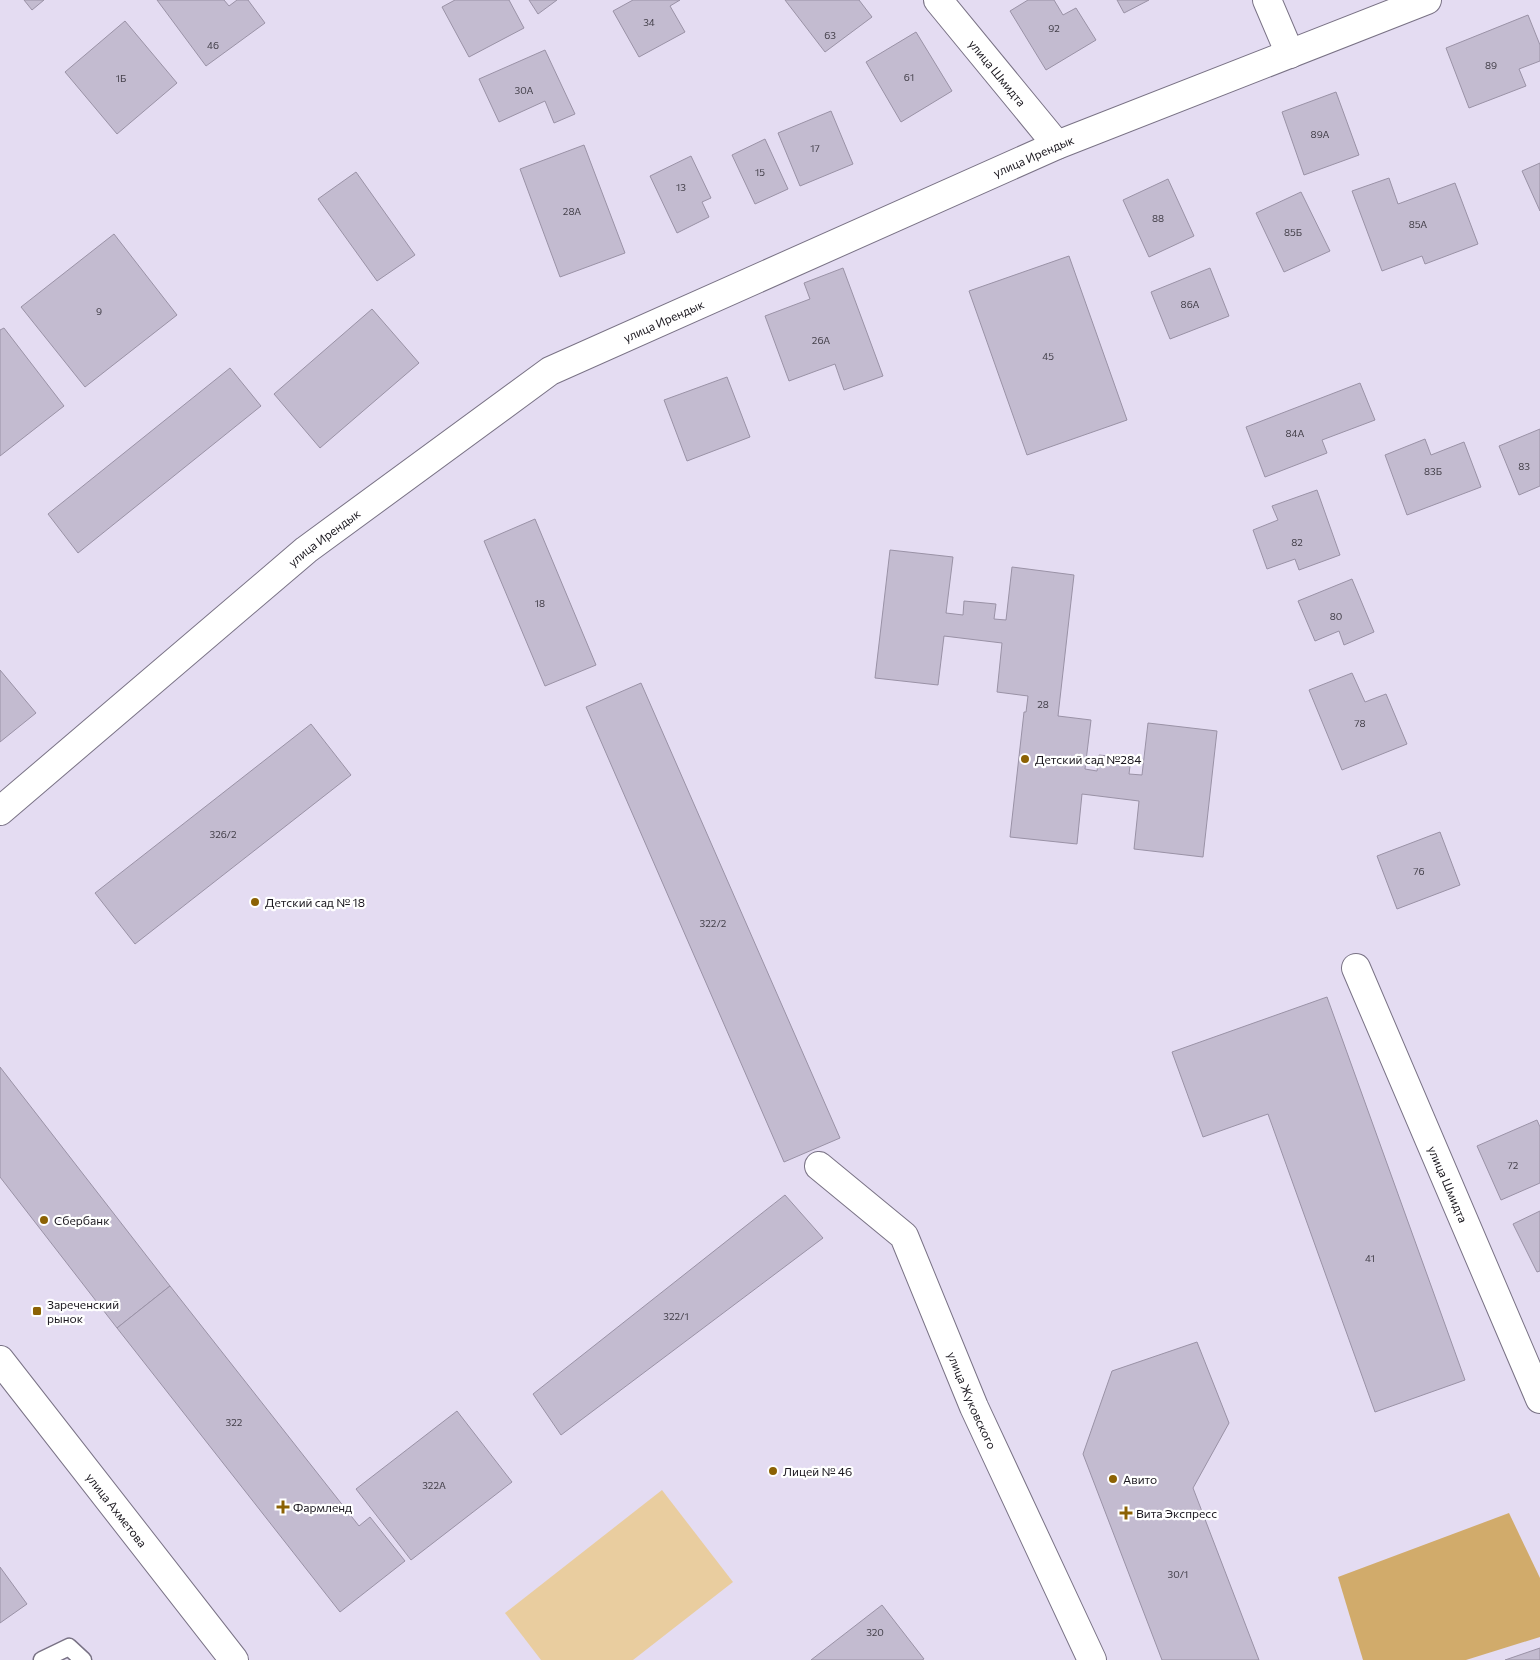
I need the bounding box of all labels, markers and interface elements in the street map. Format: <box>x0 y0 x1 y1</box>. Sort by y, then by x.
house number: 34 <box>643 16 655 28</box>
house number: 92 <box>1048 22 1060 34</box>
house number: 63 <box>824 29 836 41</box>
street label: улица Шмидта <box>966 37 1029 109</box>
house number: 46 <box>207 39 219 51</box>
house number: 89 <box>1485 59 1497 71</box>
house number: 61 <box>904 71 914 83</box>
house number: 1Б <box>116 72 126 84</box>
house number: 30А <box>515 84 534 96</box>
house number: 89А <box>1311 128 1329 140</box>
street label: улица Ирендык <box>991 132 1076 180</box>
house number: 17 <box>810 142 820 154</box>
house number: 15 <box>755 166 765 178</box>
house number: 13 <box>676 181 686 193</box>
house number: 28А <box>563 205 581 217</box>
house number: 88 <box>1152 212 1164 224</box>
house number: 85А <box>1409 218 1427 230</box>
house number: 85Б <box>1284 226 1302 238</box>
street label: улица Ирендык <box>621 296 706 344</box>
house number: 86А <box>1181 298 1199 310</box>
house number: 9 <box>96 305 102 317</box>
house number: 26А <box>812 334 830 346</box>
house number: 45 <box>1042 350 1054 362</box>
house number: 84А <box>1286 427 1305 439</box>
house number: 83 <box>1518 460 1530 472</box>
house number: 83Б <box>1424 465 1442 477</box>
street label: улица Ирендык <box>285 506 363 569</box>
house number: 82 <box>1291 536 1303 548</box>
house number: 18 <box>535 597 545 609</box>
house number: 80 <box>1330 610 1342 622</box>
house number: 28 <box>1037 698 1049 710</box>
house number: 78 <box>1354 717 1366 729</box>
place label: Детский сад №284 <box>1035 752 1141 766</box>
marker: Детский сад №284 <box>1019 753 1031 765</box>
house number: 326/2 <box>209 828 237 840</box>
house number: 76 <box>1413 865 1425 877</box>
place label: Детский сад № 18 <box>265 895 365 909</box>
marker: Детский сад № 18 <box>249 896 261 908</box>
house number: 322/2 <box>700 917 727 929</box>
street label: улица Шмидта <box>1426 1144 1471 1225</box>
house number: 72 <box>1508 1159 1519 1171</box>
place label: Сбербанк <box>54 1213 110 1227</box>
marker: Сбербанк <box>38 1214 50 1226</box>
house number: 41 <box>1365 1252 1375 1264</box>
place label: Зареченский рынок <box>47 1297 119 1325</box>
marker: Зареченский рынок <box>31 1305 43 1317</box>
house number: 322/1 <box>663 1310 689 1322</box>
street label: улица Жуковского <box>945 1350 1000 1451</box>
house number: 322 <box>226 1416 243 1428</box>
place label: Лицей № 46 <box>783 1464 852 1478</box>
marker: Лицей № 46 <box>767 1465 779 1477</box>
street label: улица Ахметова <box>84 1470 150 1550</box>
place label: Авито <box>1123 1472 1157 1486</box>
marker: Авито <box>1107 1473 1119 1485</box>
house number: 322A <box>422 1479 446 1491</box>
place label: Фармленд <box>293 1500 352 1514</box>
marker: Фармленд <box>277 1501 289 1513</box>
place label: Вита Экспресс <box>1136 1506 1217 1520</box>
marker: Вита Экспресс <box>1120 1507 1132 1519</box>
house number: 30/1 <box>1168 1568 1188 1580</box>
house number: 320 <box>866 1626 884 1638</box>

